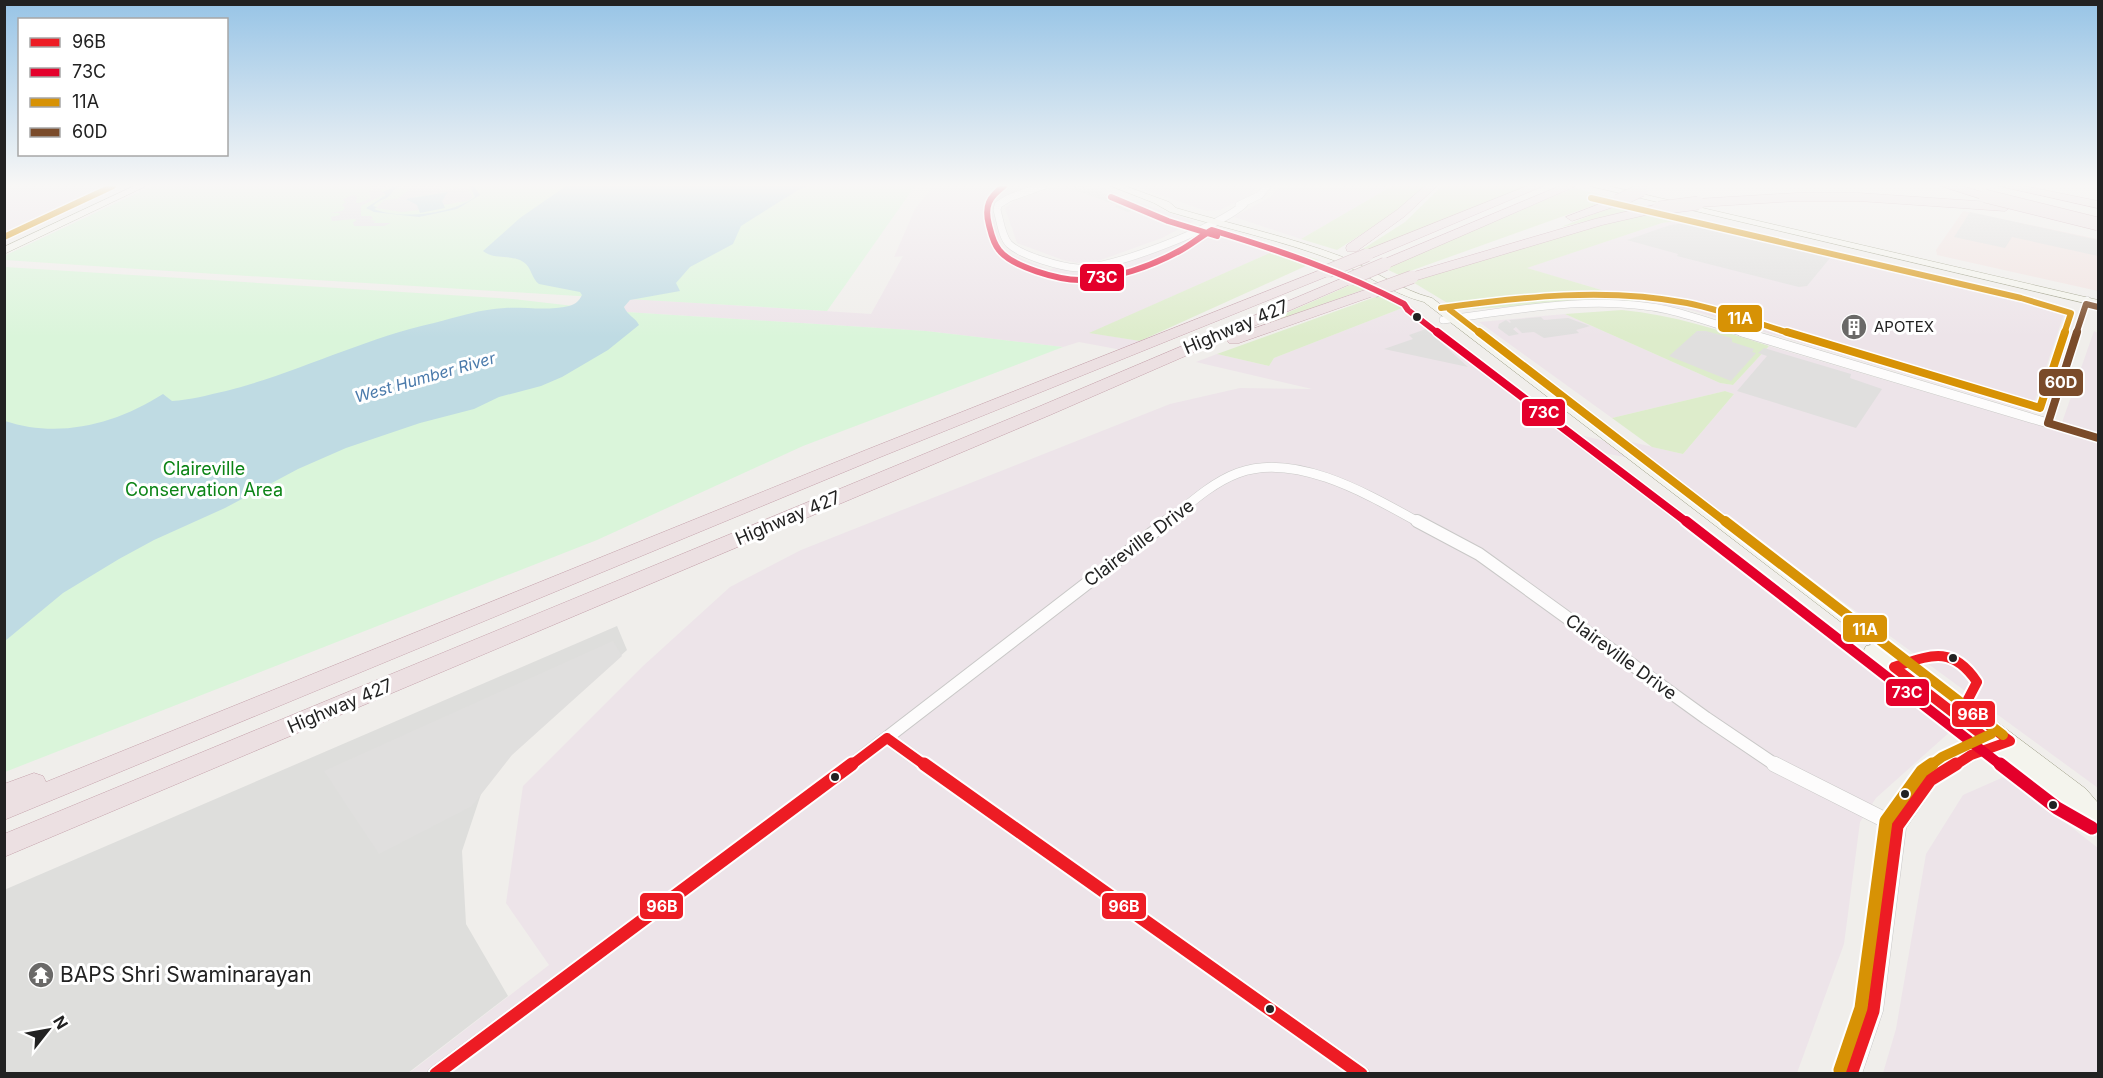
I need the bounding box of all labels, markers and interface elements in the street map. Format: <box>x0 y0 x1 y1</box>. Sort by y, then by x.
legend <box>18 18 228 156</box>
text: 96B <box>72 31 106 52</box>
text: 73C <box>72 61 106 82</box>
text: 11A <box>72 91 99 112</box>
text: 60D <box>72 121 108 142</box>
line badge: 73C <box>1079 263 1125 292</box>
text: 73C <box>1086 267 1118 287</box>
street label: Highway 427 <box>1180 295 1291 358</box>
line badge: 11A <box>1717 304 1763 333</box>
text: 11A <box>1727 308 1753 328</box>
unlabelled marker <box>1411 311 1423 323</box>
building icon: APOTEX <box>1839 312 1869 342</box>
place label: APOTEX <box>1874 317 1934 336</box>
water label: West Humber River <box>352 347 499 407</box>
line badge: 60D <box>2038 368 2084 397</box>
text: 60D <box>2045 372 2077 392</box>
line badge: 73C <box>1521 398 1566 427</box>
text: 73C <box>1528 402 1560 422</box>
park label: Claireville Conservation Area <box>125 458 283 500</box>
street label: Highway 427 <box>732 486 843 549</box>
street label: Claireville Drive <box>1080 494 1198 591</box>
street label: Claireville Drive <box>1562 609 1681 704</box>
line badge: 11A <box>1842 614 1888 643</box>
text: 11A <box>1852 619 1878 639</box>
unlabelled marker <box>1947 652 1959 664</box>
street label: Highway 427 <box>284 674 395 737</box>
line badge: 73C <box>1885 678 1930 707</box>
text: 73C <box>1891 682 1923 702</box>
line badge: 96B <box>1951 700 1996 728</box>
text: 96B <box>1957 704 1989 724</box>
unlabelled marker <box>829 771 841 783</box>
unlabelled marker <box>1899 788 1911 800</box>
unlabelled marker <box>2047 799 2059 811</box>
line badge: 96B <box>639 892 684 920</box>
line badge: 96B <box>1101 892 1147 920</box>
text: 96B <box>646 896 678 916</box>
text: 96B <box>1108 896 1140 916</box>
temple icon: BAPS Shri Swaminarayan <box>26 960 56 990</box>
place label: BAPS Shri Swaminarayan <box>60 962 312 987</box>
north arrow <box>18 1000 78 1060</box>
unlabelled marker <box>1264 1003 1276 1015</box>
text: N <box>49 1012 73 1033</box>

